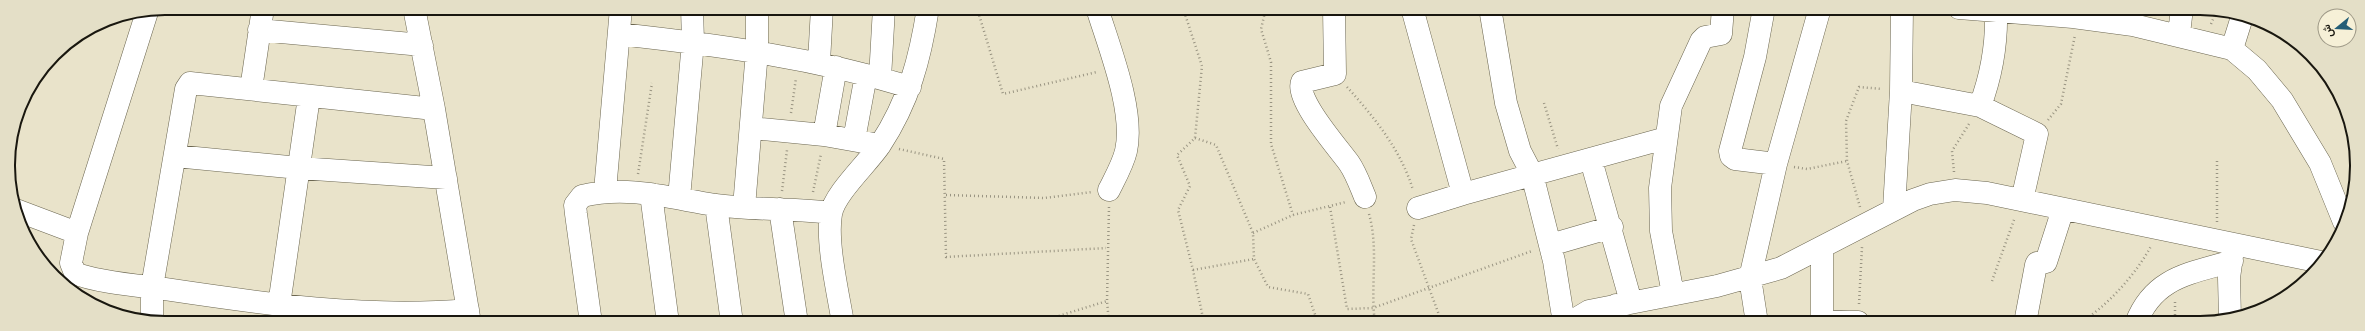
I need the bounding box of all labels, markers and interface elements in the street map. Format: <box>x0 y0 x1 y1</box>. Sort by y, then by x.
north arrow <box>2317 8 2357 48</box>
text: ش <box>2319 23 2336 40</box>

